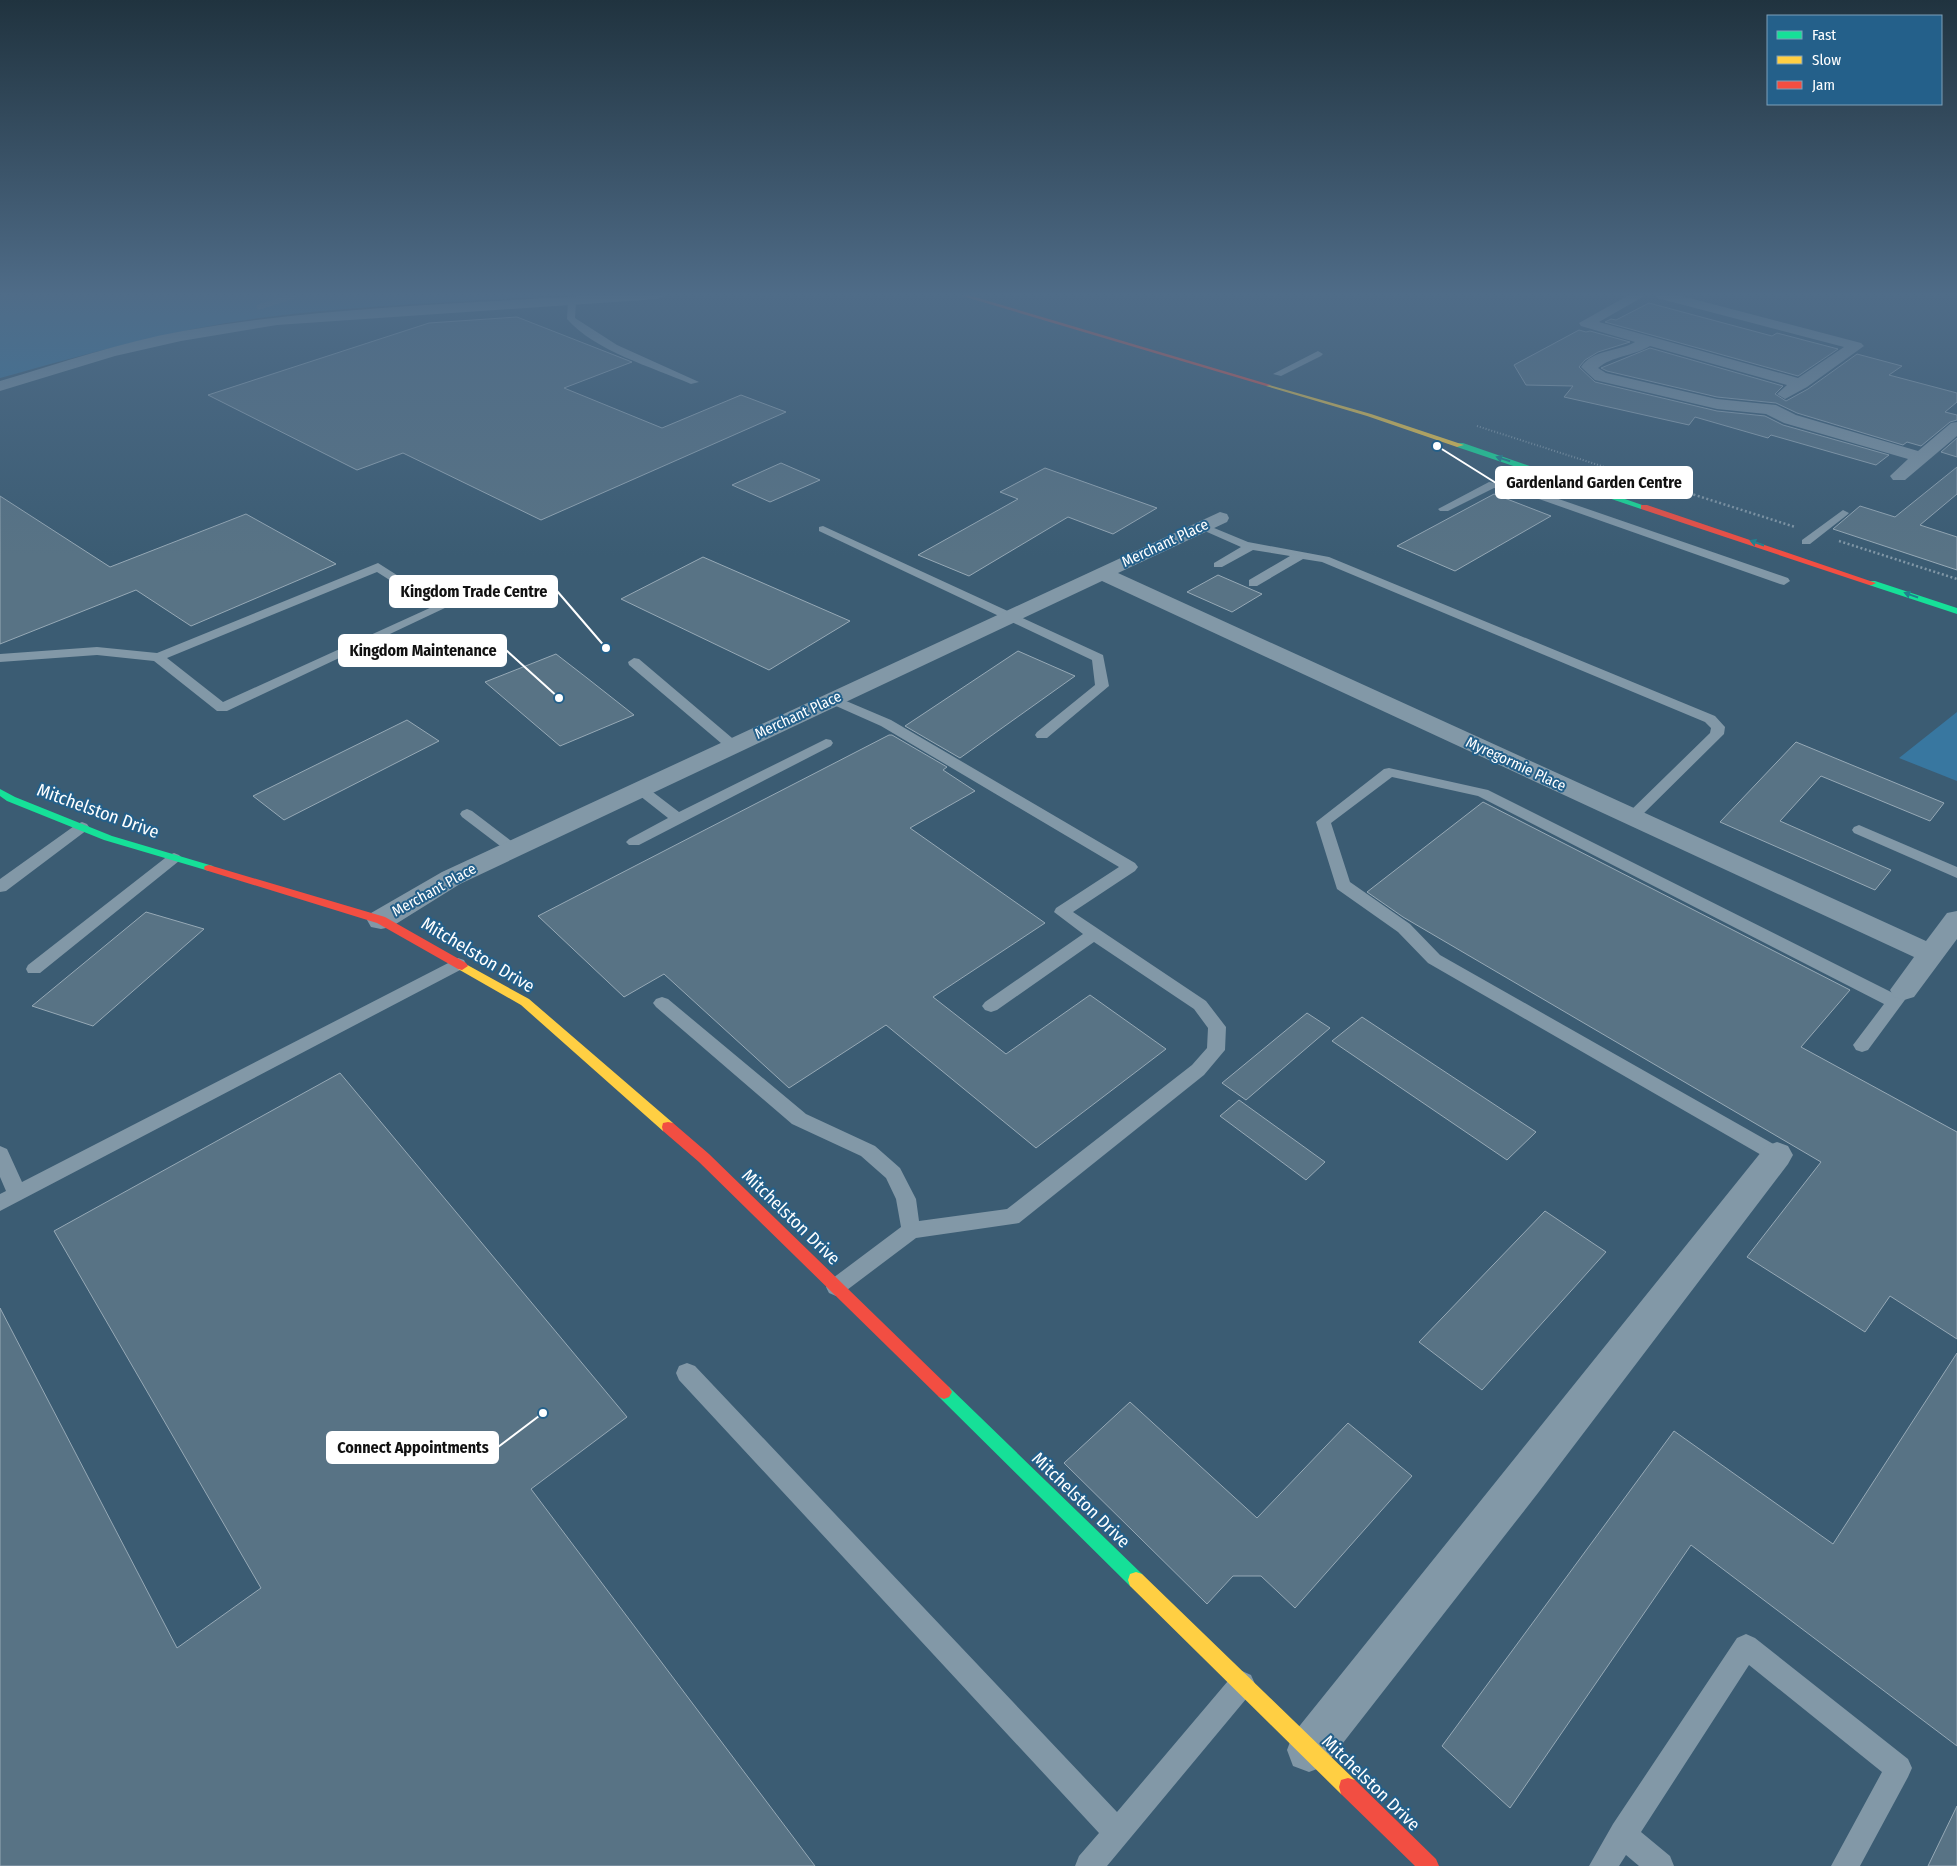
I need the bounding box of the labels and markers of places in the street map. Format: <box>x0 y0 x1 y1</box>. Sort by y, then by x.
callout: Gardenland Garden Centre <box>1496 467 1692 498</box>
callout: Kingdom Trade Centre <box>390 576 557 607</box>
callout: Kingdom Maintenance <box>339 635 506 666</box>
callout: Connect Appointments <box>327 1432 498 1463</box>

